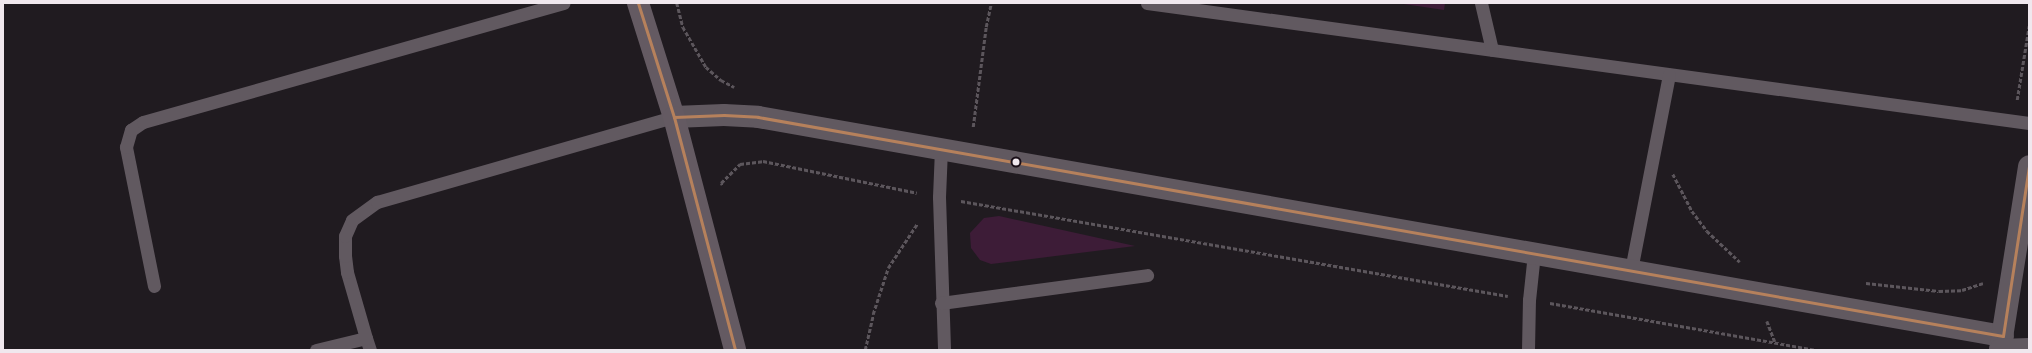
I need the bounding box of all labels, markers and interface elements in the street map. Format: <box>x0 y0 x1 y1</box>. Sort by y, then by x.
unlabelled marker <box>1011 157 1021 167</box>

